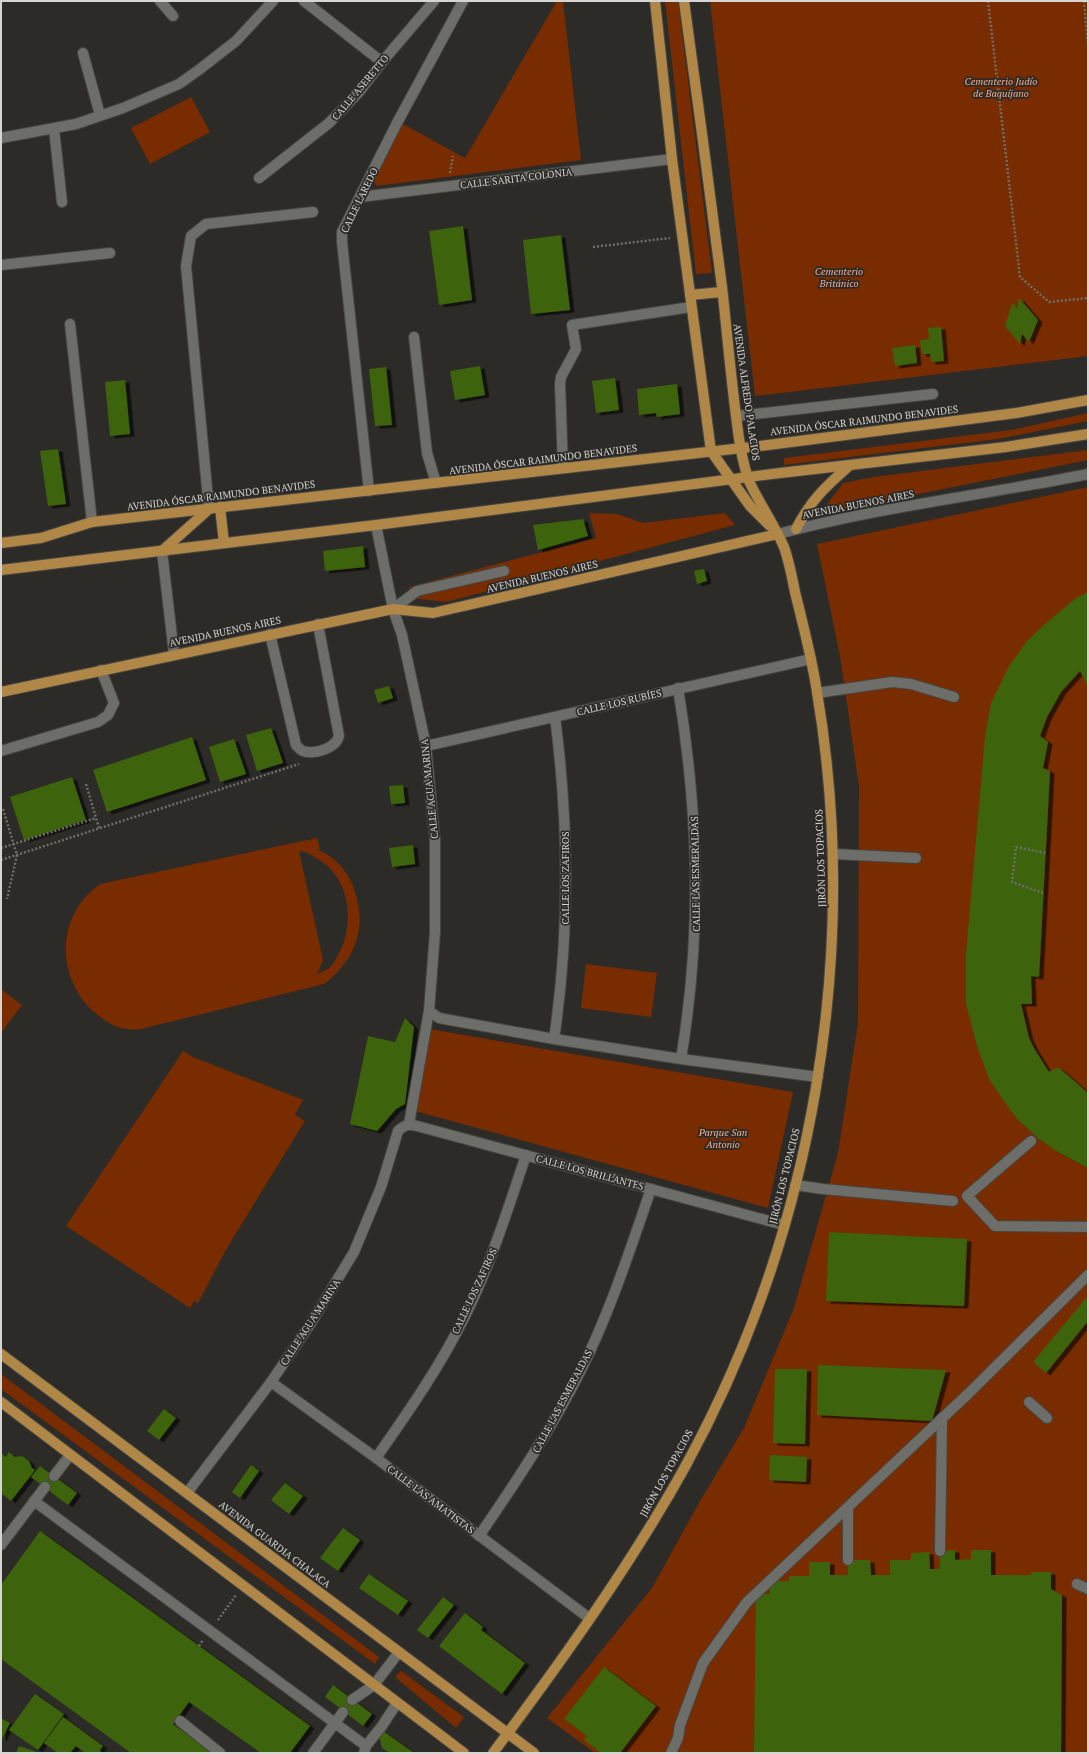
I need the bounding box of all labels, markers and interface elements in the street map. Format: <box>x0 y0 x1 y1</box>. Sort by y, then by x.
street label: CALLE ASERETTO <box>329 52 392 123</box>
park label: Cementerio Judío de Baquíjano <box>965 75 1037 100</box>
street label: CALLE LAREDO <box>338 165 381 235</box>
street label: CALLE SARITA COLONIA <box>459 165 573 192</box>
park label: Cementerio Británico <box>815 265 863 290</box>
street label: AVENIDA ALFREDO PALACIOS <box>730 323 763 461</box>
street label: AVENIDA ÓSCAR RAIMUNDO BENAVIDES <box>769 402 959 438</box>
street label: AVENIDA ÓSCAR RAIMUNDO BENAVIDES <box>448 441 638 477</box>
street label: AVENIDA ÓSCAR RAIMUNDO BENAVIDES <box>126 477 316 513</box>
street label: AVENIDA BUENOS AIRES <box>801 487 915 522</box>
street label: AVENIDA BUENOS AIRES <box>485 557 599 596</box>
street label: AVENIDA BUENOS AIRES <box>168 613 282 650</box>
street label: CALLE LOS RUBÍES <box>575 686 663 719</box>
street label: CALLE AGUA MARINA <box>418 738 441 840</box>
street label: JIRÓN LOS TOPACIOS <box>812 809 829 907</box>
street label: CALLE LAS ESMERALDAS <box>688 816 703 932</box>
street label: CALLE LOS ZAFIROS <box>559 831 572 925</box>
park label: Parque San Antonio <box>698 1126 747 1151</box>
street label: JIRÓN LOS TOPACIOS <box>766 1127 803 1225</box>
street label: CALLE LOS BRILLANTES <box>534 1152 645 1193</box>
street label: CALLE LOS ZAFIROS <box>449 1246 500 1336</box>
street label: CALLE AGUA MARINA <box>278 1276 343 1368</box>
street label: CALLE LAS ESMERALDAS <box>530 1347 595 1455</box>
street label: JIRÓN LOS TOPACIOS <box>637 1427 696 1519</box>
street label: CALLE LAS AMATISTAS <box>384 1462 477 1537</box>
street label: AVENIDA GUARDIA CHALACA <box>216 1498 333 1591</box>

